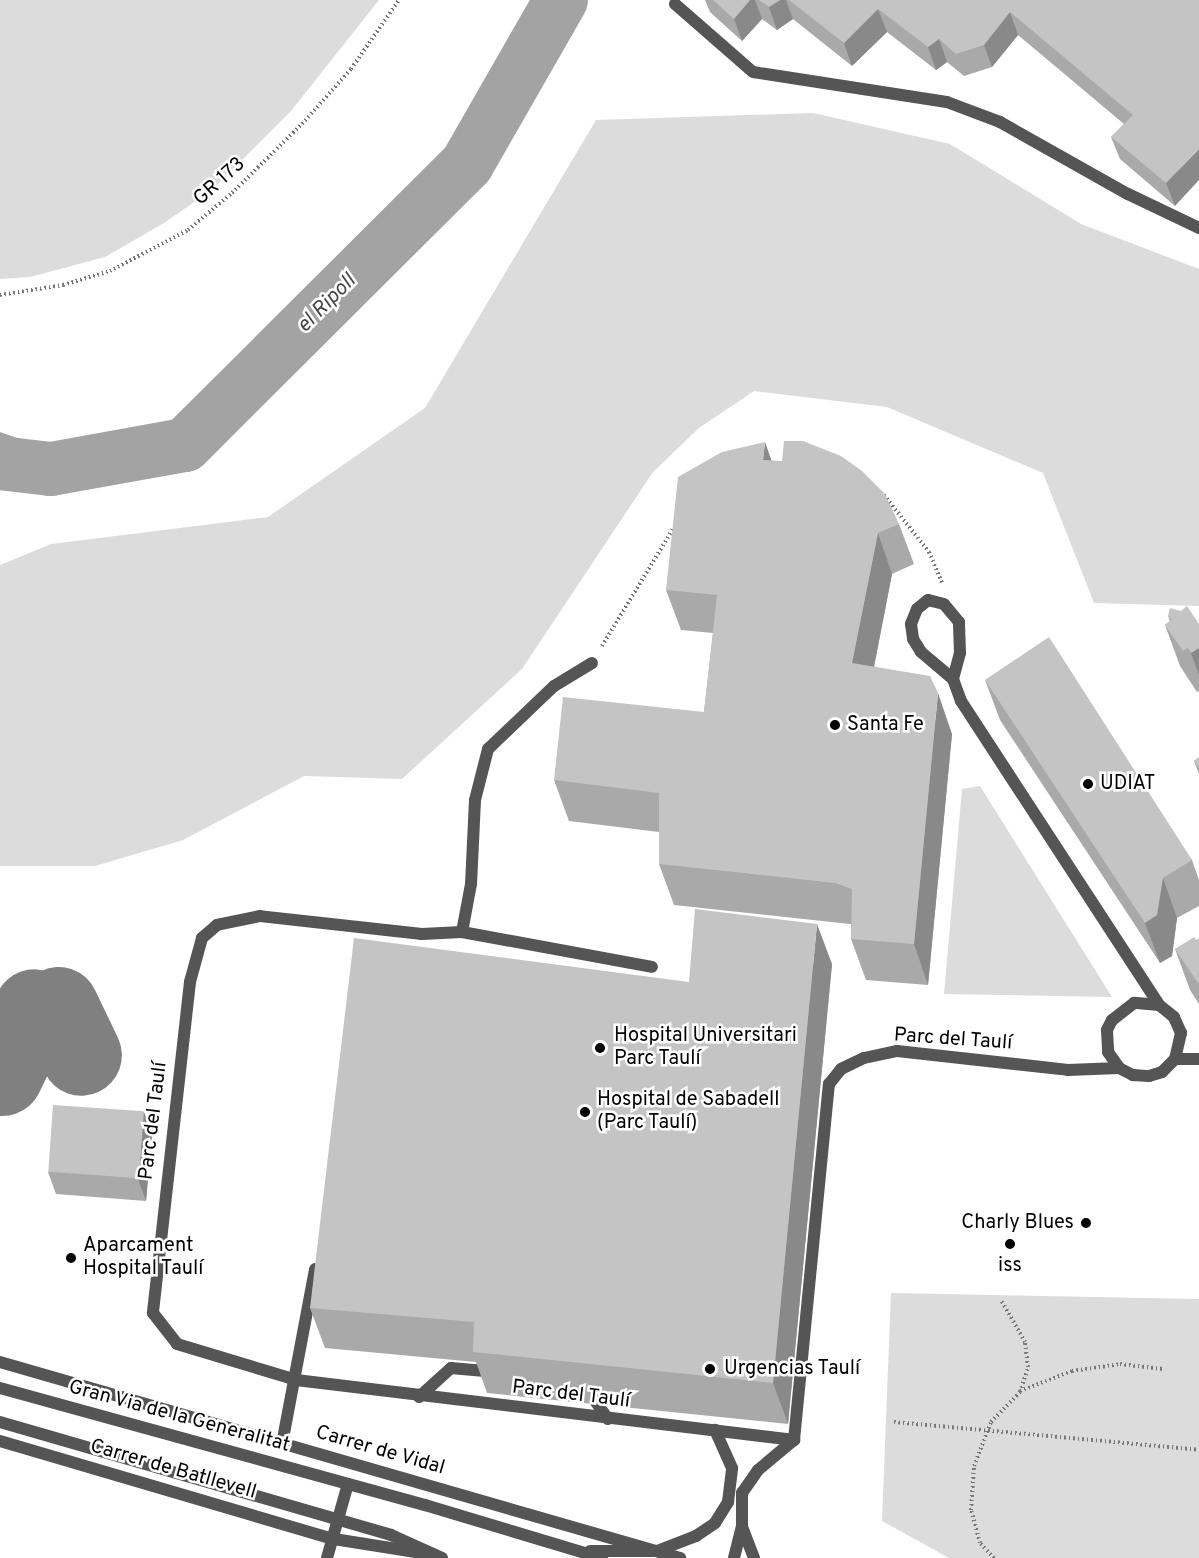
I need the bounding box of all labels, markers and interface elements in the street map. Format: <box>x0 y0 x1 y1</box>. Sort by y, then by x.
street label: GR 173 <box>189 153 251 211</box>
water label: el Ripoll <box>292 269 362 339</box>
place label: Santa Fe <box>847 713 924 737</box>
marker: Santa Fe <box>828 718 842 732</box>
place label: UDIAT <box>1100 772 1156 796</box>
marker: UDIAT <box>1081 777 1095 791</box>
place label: Hospital Universitari Parc Taulí <box>614 1024 797 1071</box>
street label: Parc del Taulí <box>893 1024 1013 1056</box>
marker: Hospital Universitari Parc Taulí <box>591 1039 609 1057</box>
street label: Parc del Taulí <box>135 1060 173 1182</box>
place label: Hospital de Sabadell (Parc Taulí) <box>597 1088 780 1135</box>
marker: Hospital de Sabadell (Parc Taulí) <box>578 1105 592 1119</box>
place label: Charly Blues <box>961 1211 1074 1235</box>
marker: Charly Blues <box>1079 1216 1093 1230</box>
place label: Aparcament Hospital Taulí <box>83 1234 204 1281</box>
marker: iss <box>1003 1237 1017 1251</box>
marker: Aparcament Hospital Taulí <box>64 1251 78 1265</box>
place label: iss <box>998 1254 1022 1278</box>
place label: Urgencias Taulí <box>724 1357 861 1381</box>
marker: Urgencias Taulí <box>701 1360 719 1378</box>
street label: Gran Via de la Generalitat <box>65 1376 293 1458</box>
street label: Parc del Taulí <box>510 1376 632 1414</box>
street label: Carrer de Vidal <box>312 1421 448 1481</box>
street label: Carrer de Batllevell <box>87 1435 259 1505</box>

